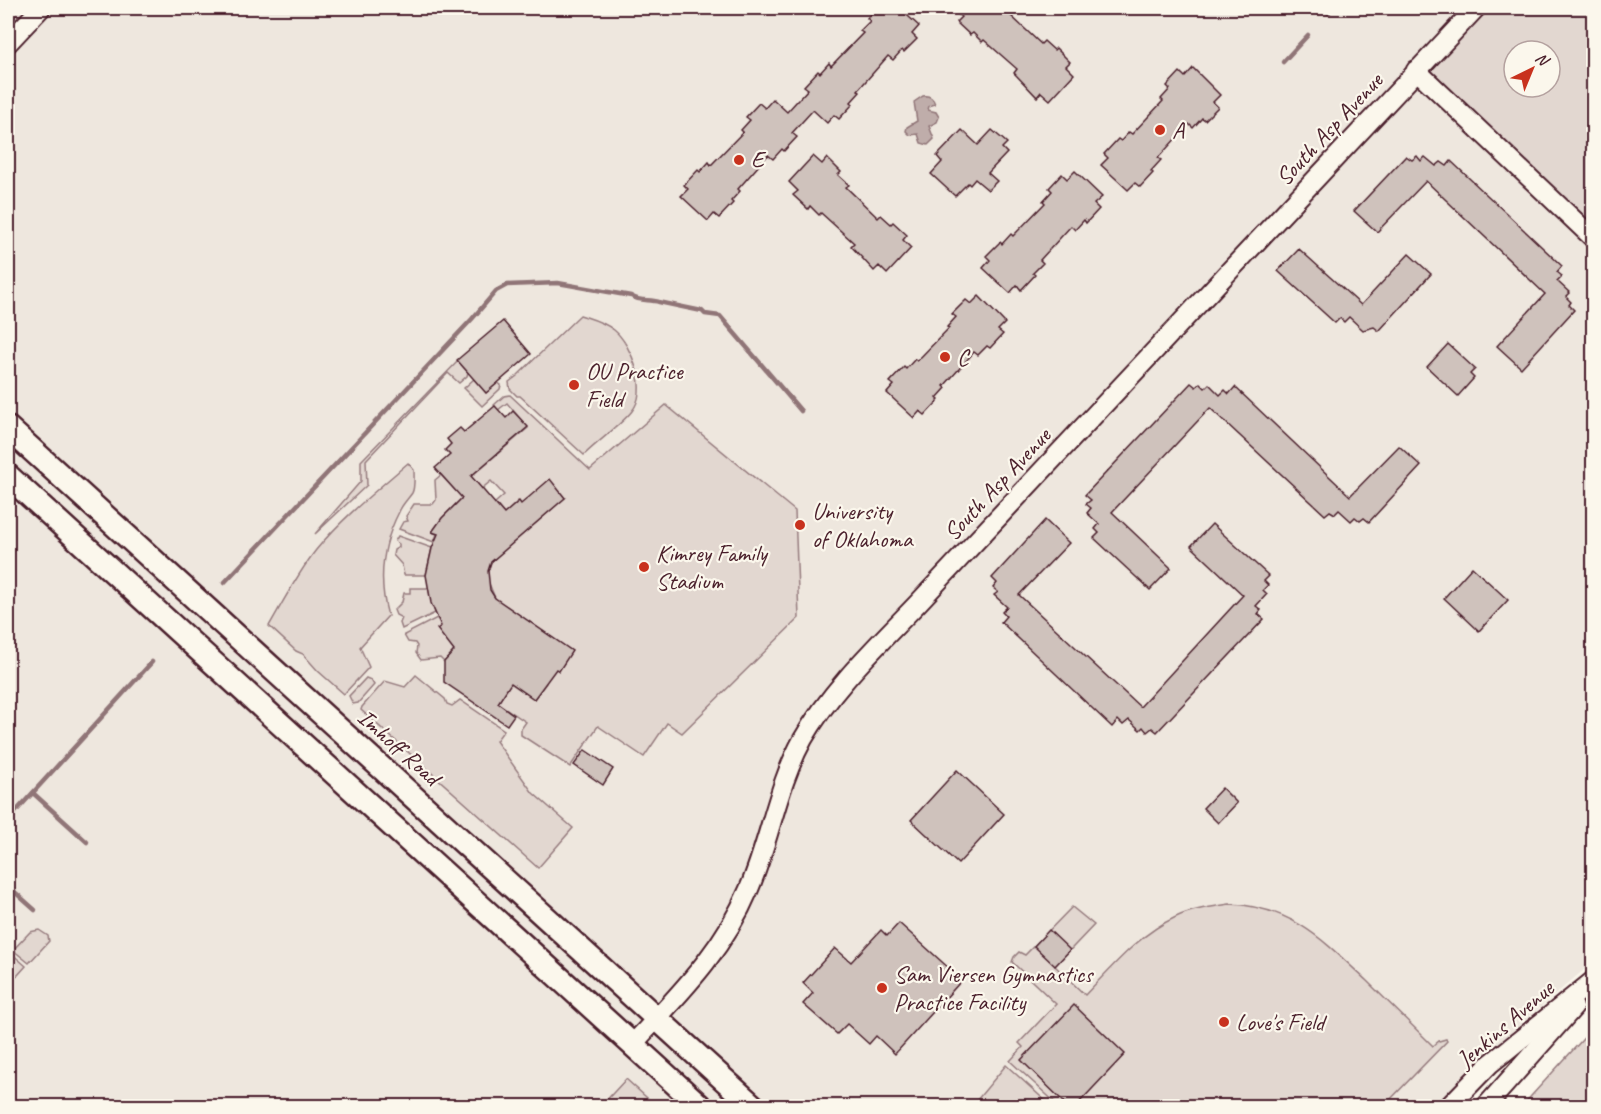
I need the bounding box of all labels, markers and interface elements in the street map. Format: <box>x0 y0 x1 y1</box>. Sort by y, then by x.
north arrow <box>1502 39 1562 99</box>
text: N <box>1531 48 1554 72</box>
street label: South Asp Avenue <box>1269 65 1391 192</box>
place label: A <box>1172 115 1185 145</box>
marker: A <box>1153 123 1167 137</box>
place label: E <box>751 145 767 175</box>
marker: E <box>732 153 746 167</box>
place label: C <box>957 342 971 372</box>
marker: C <box>938 350 952 364</box>
place label: OU Practice Field <box>586 356 685 414</box>
marker: OU Practice Field <box>567 378 581 392</box>
street label: South Asp Avenue <box>937 420 1059 547</box>
place label: University of Oklahoma <box>812 496 914 554</box>
marker: University of Oklahoma <box>793 518 807 532</box>
place label: Kimrey Family Stadium <box>656 538 769 596</box>
marker: Kimrey Family Stadium <box>637 560 651 574</box>
street label: Imhoff Road <box>352 702 449 794</box>
place label: Sam Viersen Gymnastics Practice Facility <box>894 959 1094 1017</box>
street label: Jenkins Avenue <box>1449 972 1561 1075</box>
marker: Sam Viersen Gymnastics Practice Facility <box>875 981 889 995</box>
place label: Love's Field <box>1236 1007 1328 1037</box>
marker: Love's Field <box>1217 1015 1231 1029</box>

